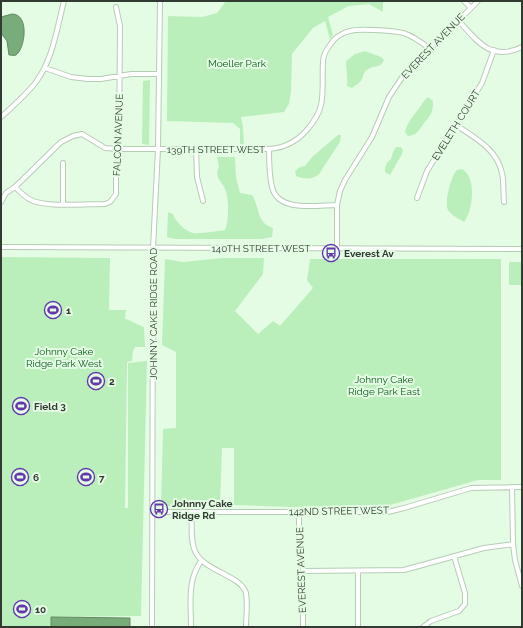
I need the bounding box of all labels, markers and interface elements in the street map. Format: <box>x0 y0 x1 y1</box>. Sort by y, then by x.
street label: EVEREST AVENUE <box>399 11 467 81</box>
park label: Moeller Park <box>208 58 267 69</box>
street label: EVELETH COURT <box>430 88 482 162</box>
street label: FALCON AVENUE <box>111 94 125 176</box>
street label: 139TH STREET WEST <box>167 144 265 155</box>
street label: 140TH STREET WEST <box>212 243 310 254</box>
bus stop icon: Everest Av <box>321 243 341 263</box>
street label: JOHNNY CAKE RIDGE ROAD <box>148 248 159 380</box>
place label: Everest Av <box>344 248 394 259</box>
sports icon: 1 <box>43 300 63 320</box>
place label: 1 <box>66 305 71 316</box>
park label: Johnny Cake Ridge Park West <box>26 346 103 369</box>
sports icon: 2 <box>86 371 106 391</box>
park label: Johnny Cake Ridge Park East <box>348 374 421 397</box>
place label: 2 <box>109 376 115 387</box>
sports icon: Field 3 <box>11 396 31 416</box>
place label: Field 3 <box>34 401 66 412</box>
sports icon: 6 <box>10 467 30 487</box>
sports icon: 7 <box>76 467 96 487</box>
place label: 6 <box>33 472 39 483</box>
place label: 7 <box>99 472 105 483</box>
place label: Johnny Cake Ridge Rd <box>172 498 232 521</box>
bus stop icon: Johnny Cake Ridge Rd <box>149 499 169 519</box>
street label: 142ND STREET WEST <box>289 505 389 517</box>
street label: EVEREST AVENUE <box>294 527 308 613</box>
sports icon: 10 <box>12 599 32 619</box>
place label: 10 <box>35 604 46 615</box>

